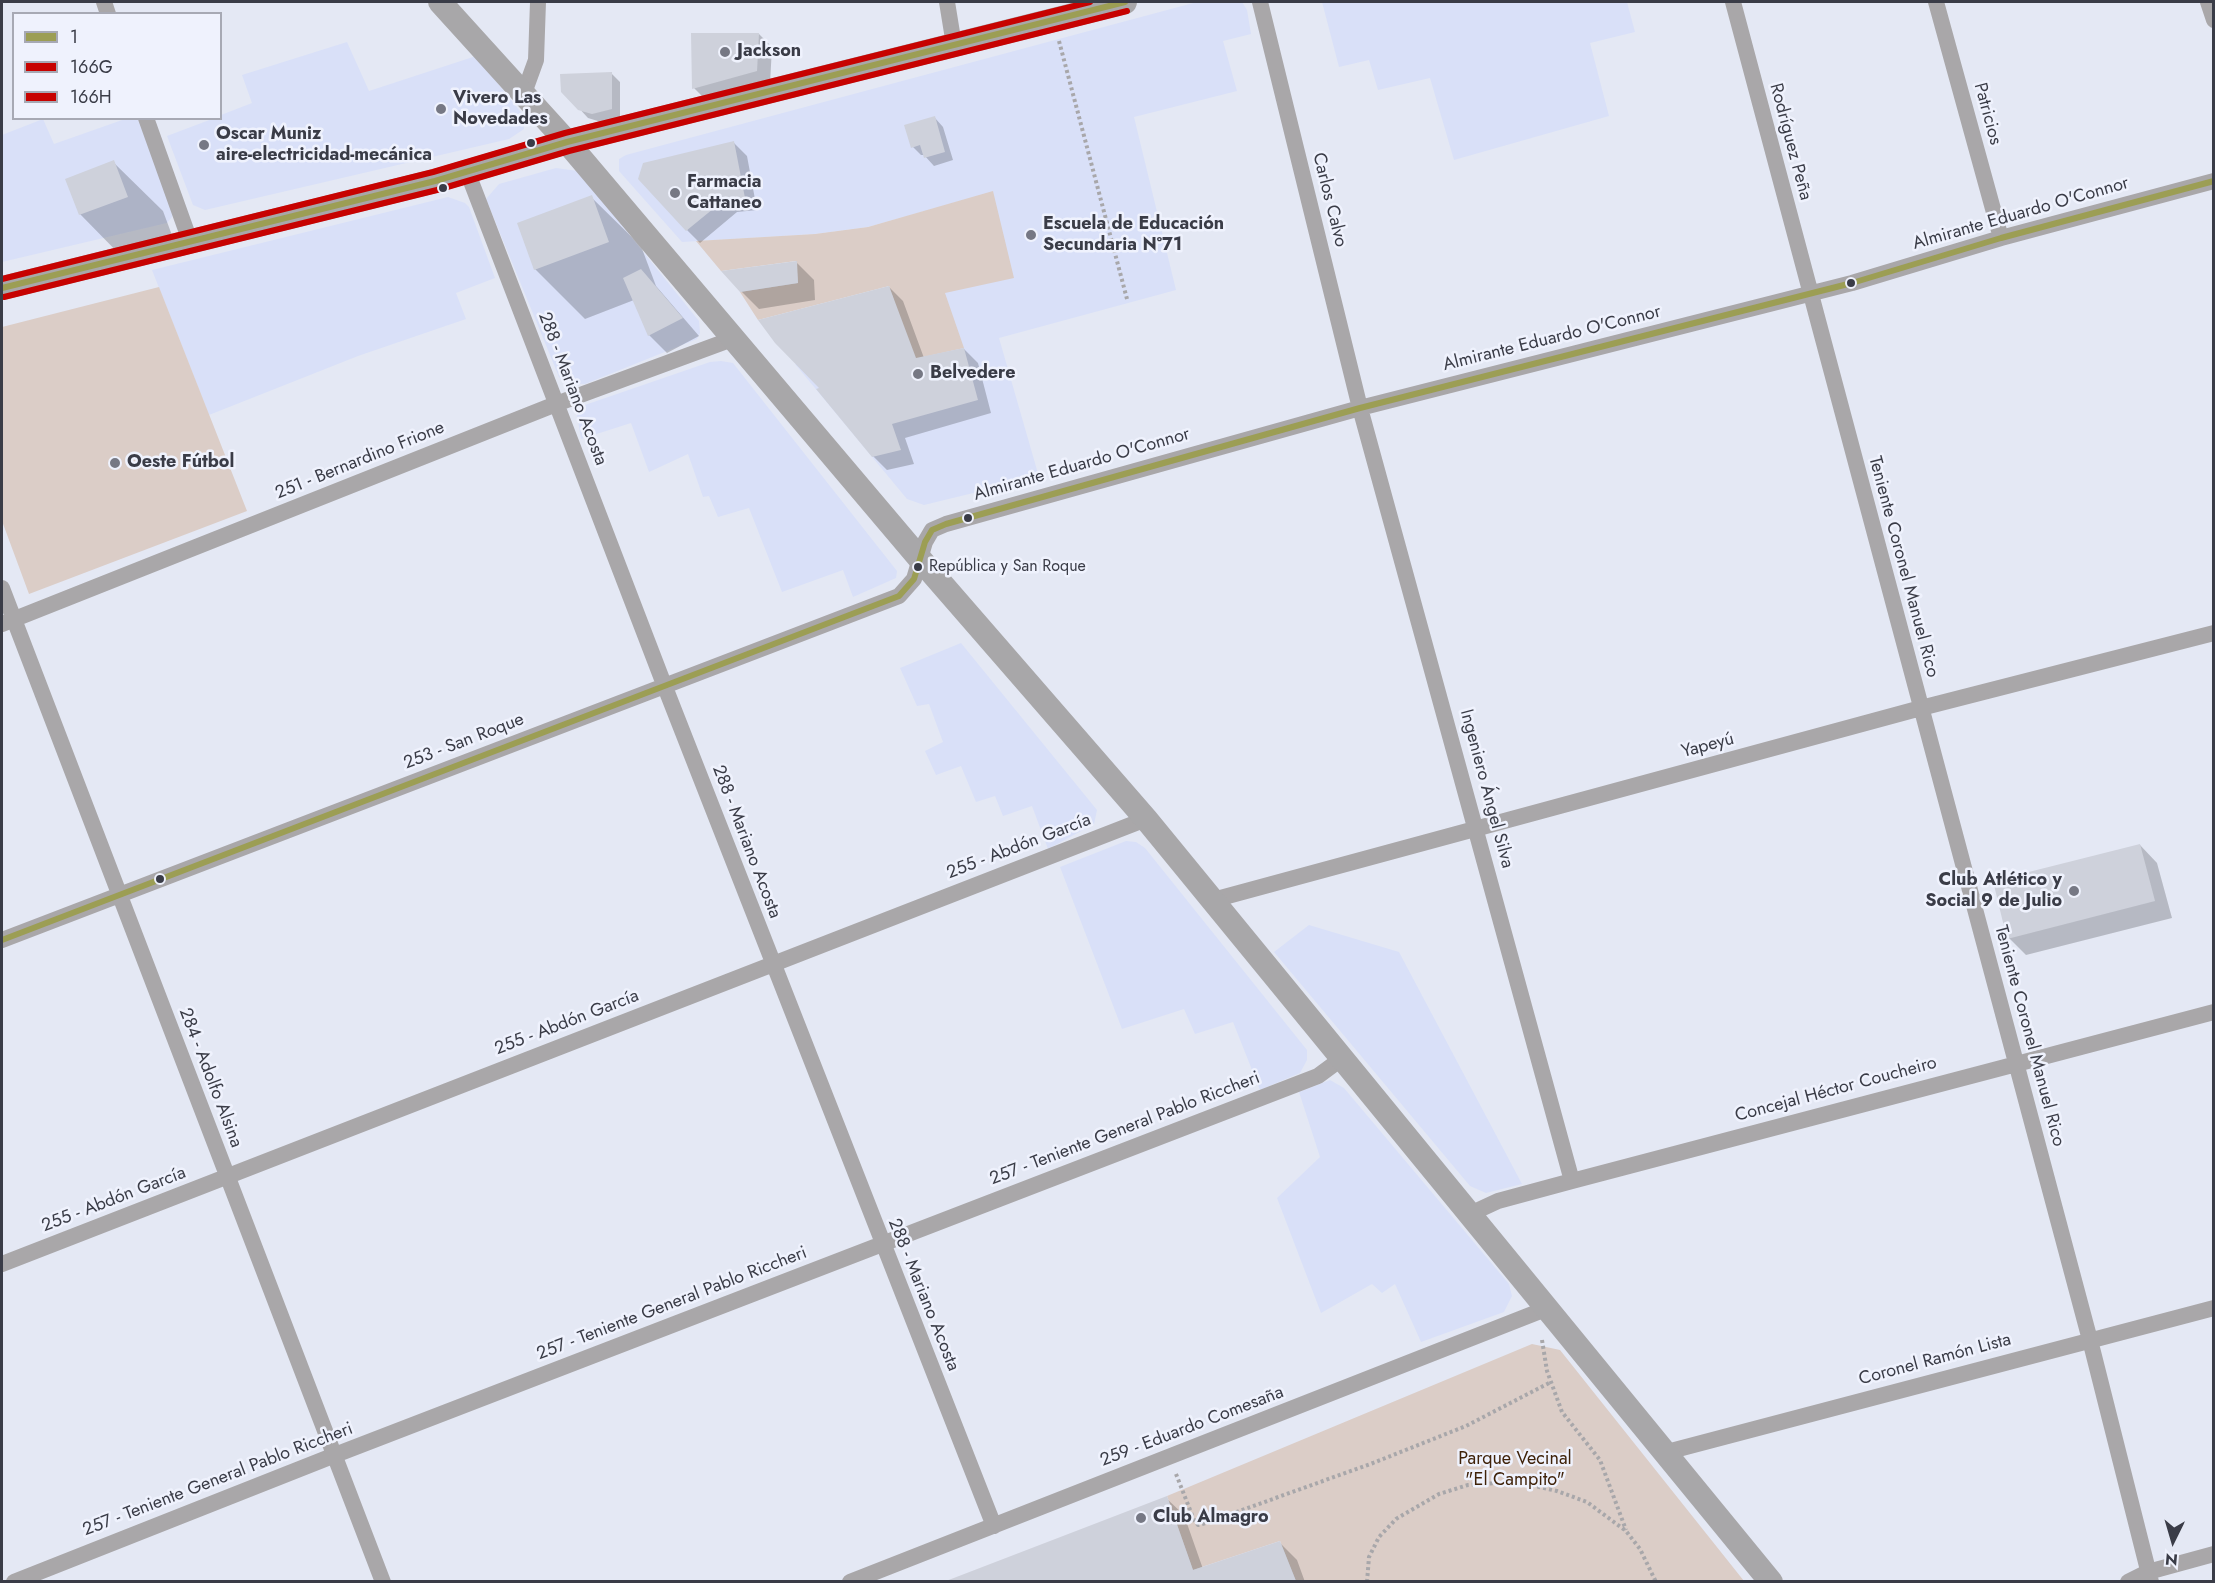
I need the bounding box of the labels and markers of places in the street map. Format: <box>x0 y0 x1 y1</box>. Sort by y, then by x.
place label: Jackson <box>737 41 801 63</box>
marker: Jackson <box>718 45 732 59</box>
place label: Vivero Las Novedades <box>453 88 548 130</box>
marker: Vivero Las Novedades <box>434 102 448 116</box>
place label: Oscar Muniz aire-electricidad-mecánica <box>216 124 432 166</box>
unlabelled marker <box>525 137 537 149</box>
marker: Oscar Muniz aire-electricidad-mecánica <box>197 138 211 152</box>
place label: Farmacia Cattaneo <box>687 172 762 214</box>
unlabelled marker <box>437 182 449 194</box>
marker: Farmacia Cattaneo <box>668 186 682 200</box>
place label: Escuela de Educación Secundaria N°71 <box>1043 214 1224 256</box>
marker: Escuela de Educación Secundaria N°71 <box>1024 228 1038 242</box>
unlabelled marker <box>1845 277 1857 289</box>
place label: Belvedere <box>930 363 1016 385</box>
marker: Belvedere <box>911 367 925 381</box>
place label: Oeste Fútbol <box>127 452 234 474</box>
marker: Oeste Fútbol <box>108 456 122 470</box>
unlabelled marker <box>962 512 974 524</box>
place label: República y San Roque <box>929 557 1086 577</box>
marker: República y San Roque <box>912 561 924 573</box>
place label: Club Atlético y Social 9 de Julio <box>1925 870 2062 912</box>
unlabelled marker <box>154 873 166 885</box>
marker: Club Atlético y Social 9 de Julio <box>2067 884 2081 898</box>
place label: Club Almagro <box>1153 1507 1269 1529</box>
marker: Club Almagro <box>1134 1511 1148 1525</box>

